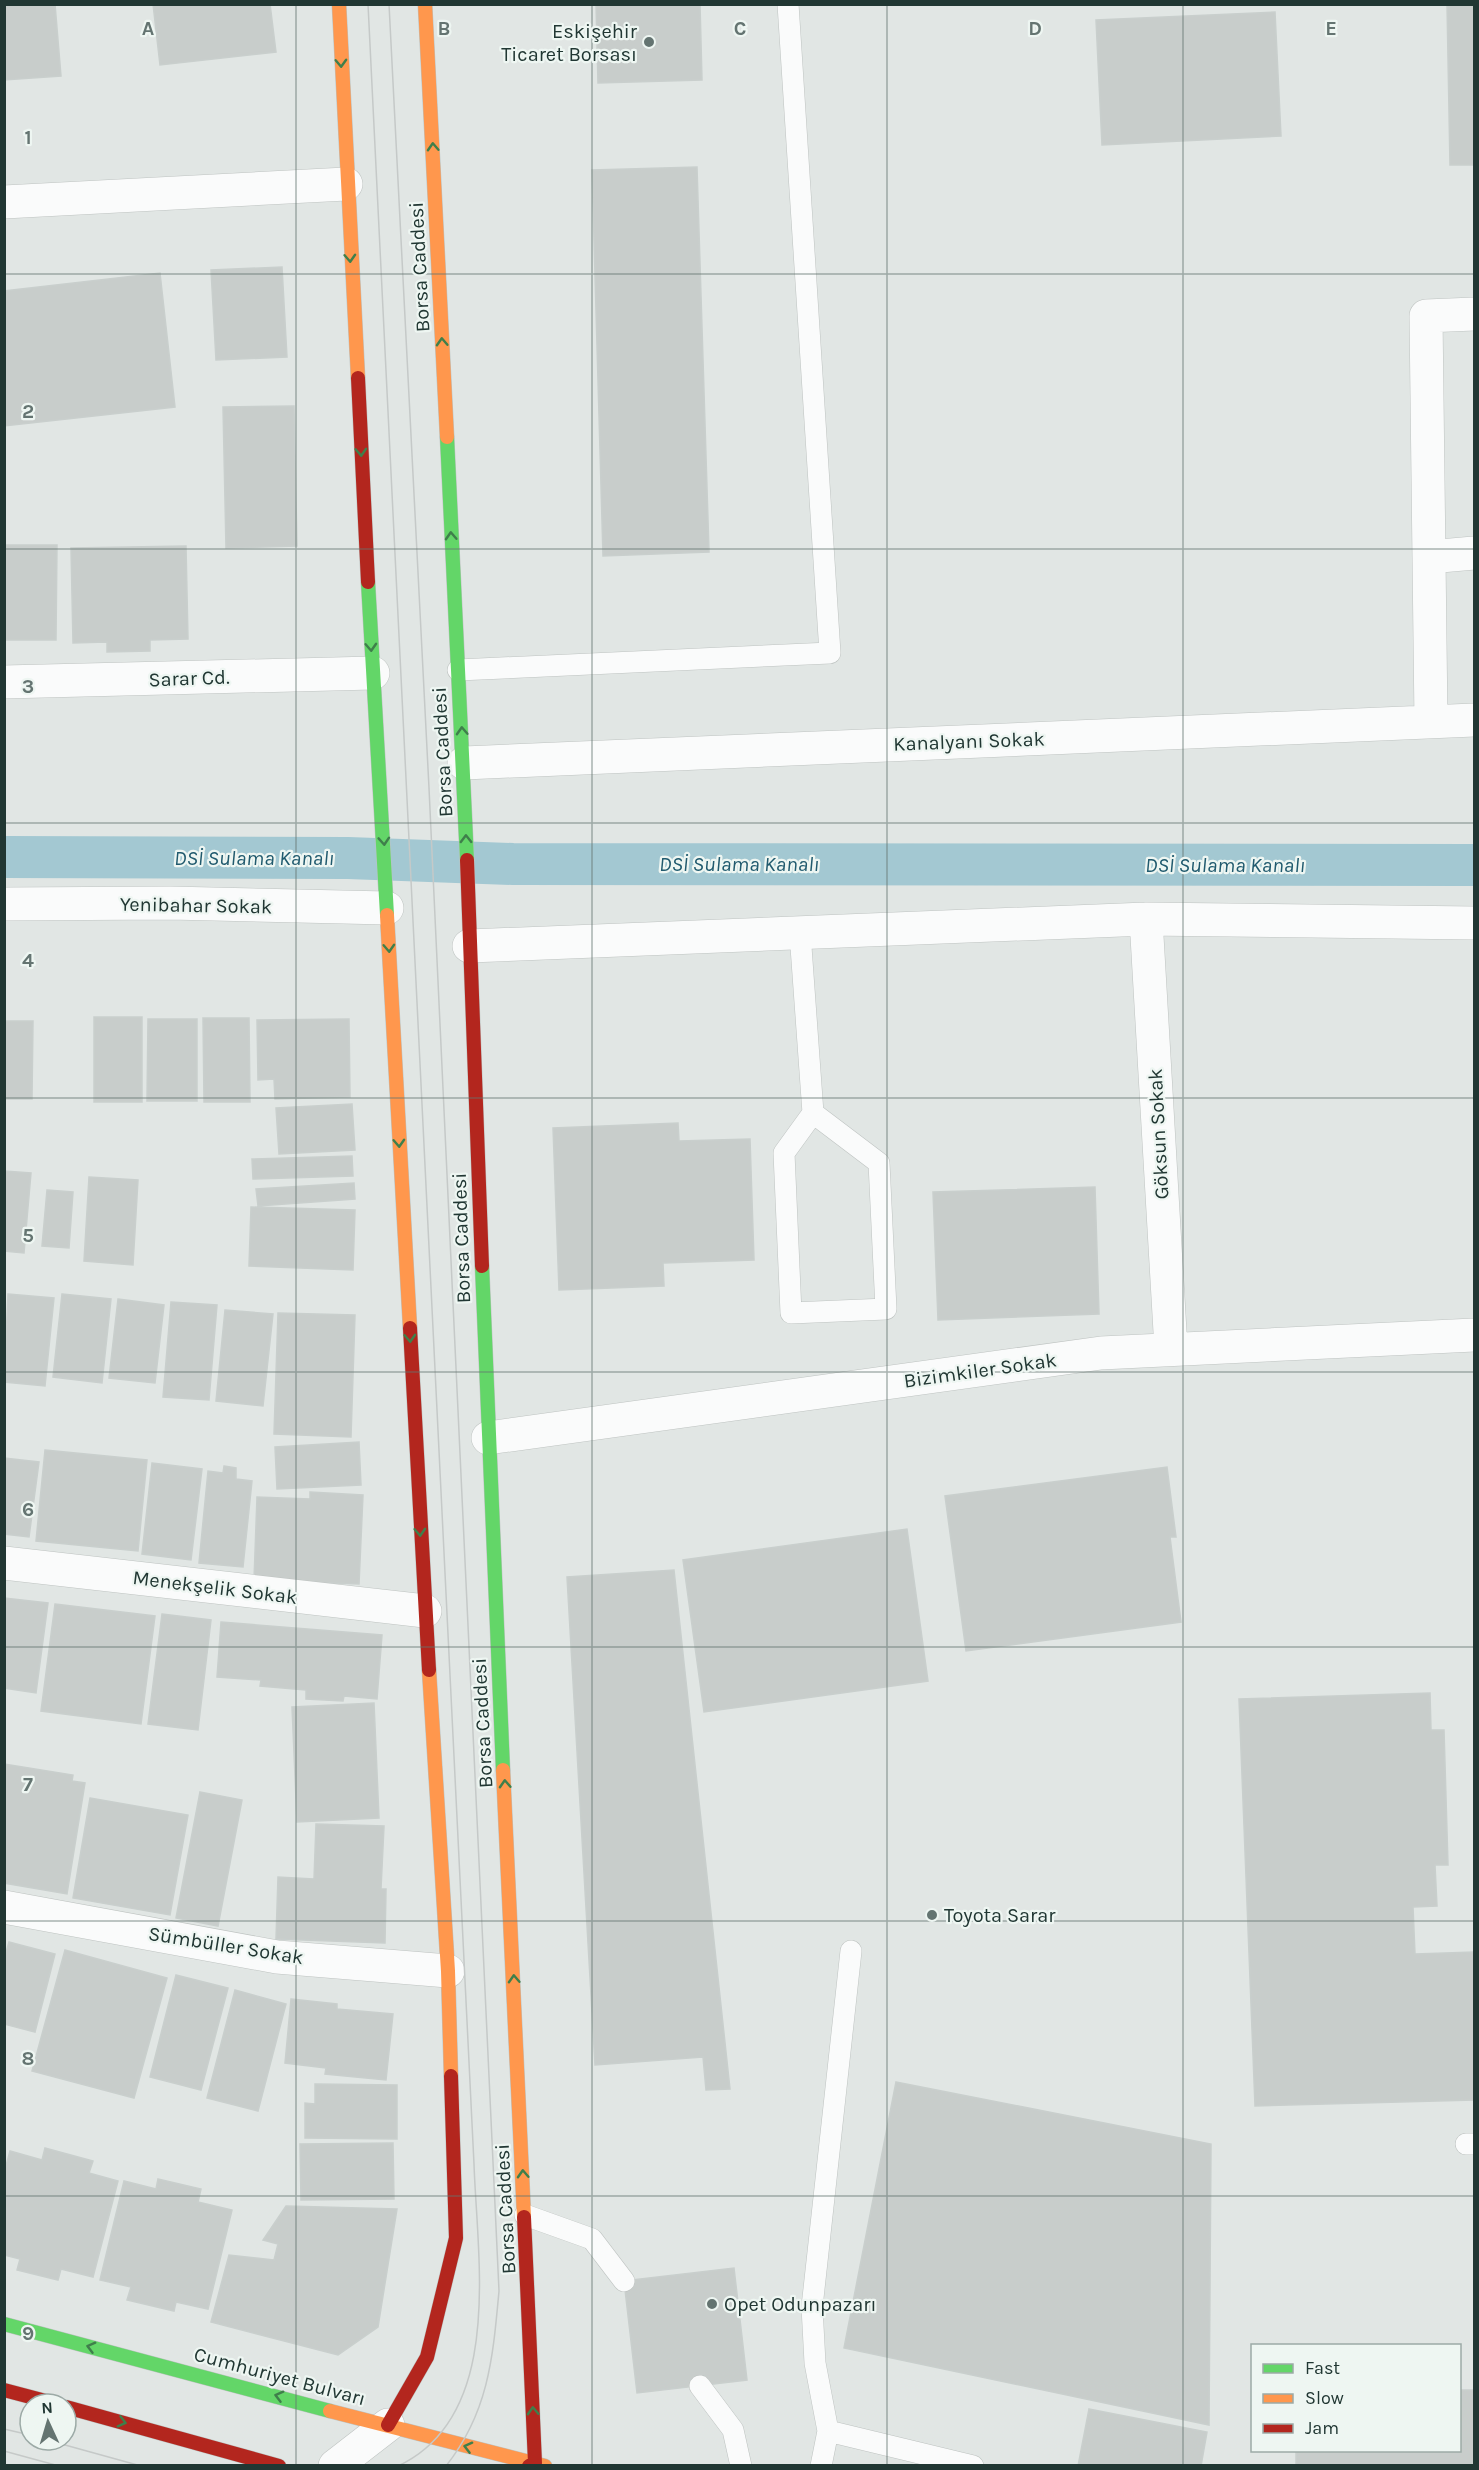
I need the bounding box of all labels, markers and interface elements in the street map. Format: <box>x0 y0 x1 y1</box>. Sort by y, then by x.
text: A <box>142 17 155 40</box>
text: B <box>438 17 450 40</box>
text: C <box>734 17 746 40</box>
text: D <box>1028 17 1042 40</box>
text: E <box>1325 17 1337 40</box>
place label: Eskişehir Ticaret Borsası <box>501 20 638 66</box>
marker: Eskişehir Ticaret Borsası <box>642 35 656 49</box>
one-way arrow <box>335 58 347 67</box>
text: 1 <box>24 126 32 149</box>
one-way arrow <box>427 142 440 151</box>
street label: Borsa Caddesi <box>405 201 434 333</box>
one-way arrow <box>343 253 356 262</box>
one-way arrow <box>435 337 448 346</box>
text: 2 <box>22 400 34 423</box>
one-way arrow <box>354 448 367 457</box>
one-way arrow <box>444 532 457 541</box>
one-way arrow <box>365 643 378 652</box>
street label: Sarar Cd. <box>148 666 230 691</box>
text: 3 <box>22 675 34 698</box>
street label: Borsa Caddesi <box>428 686 457 818</box>
one-way arrow <box>455 727 468 736</box>
street label: Kanalyanı Sokak <box>893 727 1045 756</box>
one-way arrow <box>459 835 472 844</box>
one-way arrow <box>377 837 390 846</box>
water label: DSİ Sulama Kanalı <box>174 846 334 870</box>
water label: DSİ Sulama Kanalı <box>659 852 819 876</box>
water label: DSİ Sulama Kanalı <box>1145 853 1305 877</box>
street label: Yenibahar Sokak <box>120 893 272 918</box>
one-way arrow <box>382 944 395 953</box>
text: 4 <box>22 949 34 972</box>
street label: Göksun Sokak <box>1144 1068 1173 1200</box>
one-way arrow <box>393 1139 406 1148</box>
street label: Borsa Caddesi <box>448 1172 475 1304</box>
text: 5 <box>22 1224 34 1247</box>
one-way arrow <box>403 1333 416 1342</box>
street label: Bizimkiler Sokak <box>902 1348 1058 1393</box>
text: 6 <box>22 1498 34 1521</box>
one-way arrow <box>414 1528 427 1537</box>
street label: Menekşelik Sokak <box>131 1566 299 1609</box>
street label: Borsa Caddesi <box>468 1657 497 1789</box>
text: 7 <box>23 1773 33 1796</box>
one-way arrow <box>498 1780 511 1789</box>
place label: Toyota Sarar <box>944 1904 1056 1927</box>
marker: Toyota Sarar <box>925 1908 939 1922</box>
street label: Sümbüller Sokak <box>147 1922 305 1969</box>
one-way arrow <box>507 1975 520 1984</box>
text: 8 <box>22 2047 34 2070</box>
street label: Borsa Caddesi <box>491 2143 520 2275</box>
one-way arrow <box>517 2169 530 2178</box>
place label: Opet Odunpazarı <box>724 2293 876 2316</box>
marker: Opet Odunpazarı <box>705 2297 719 2311</box>
text: 9 <box>22 2322 34 2345</box>
one-way arrow <box>86 2341 96 2354</box>
street label: Cumhuriyet Bulvarı <box>192 2343 368 2410</box>
legend <box>1251 2344 1461 2452</box>
text: Fast <box>1305 2357 1340 2379</box>
text: Slow <box>1305 2387 1344 2409</box>
one-way arrow <box>275 2391 285 2404</box>
north arrow <box>18 2392 78 2452</box>
text: N <box>41 2398 53 2417</box>
one-way arrow <box>526 2406 539 2415</box>
one-way arrow <box>117 2415 127 2427</box>
text: Jam <box>1305 2417 1339 2439</box>
one-way arrow <box>463 2442 473 2455</box>

